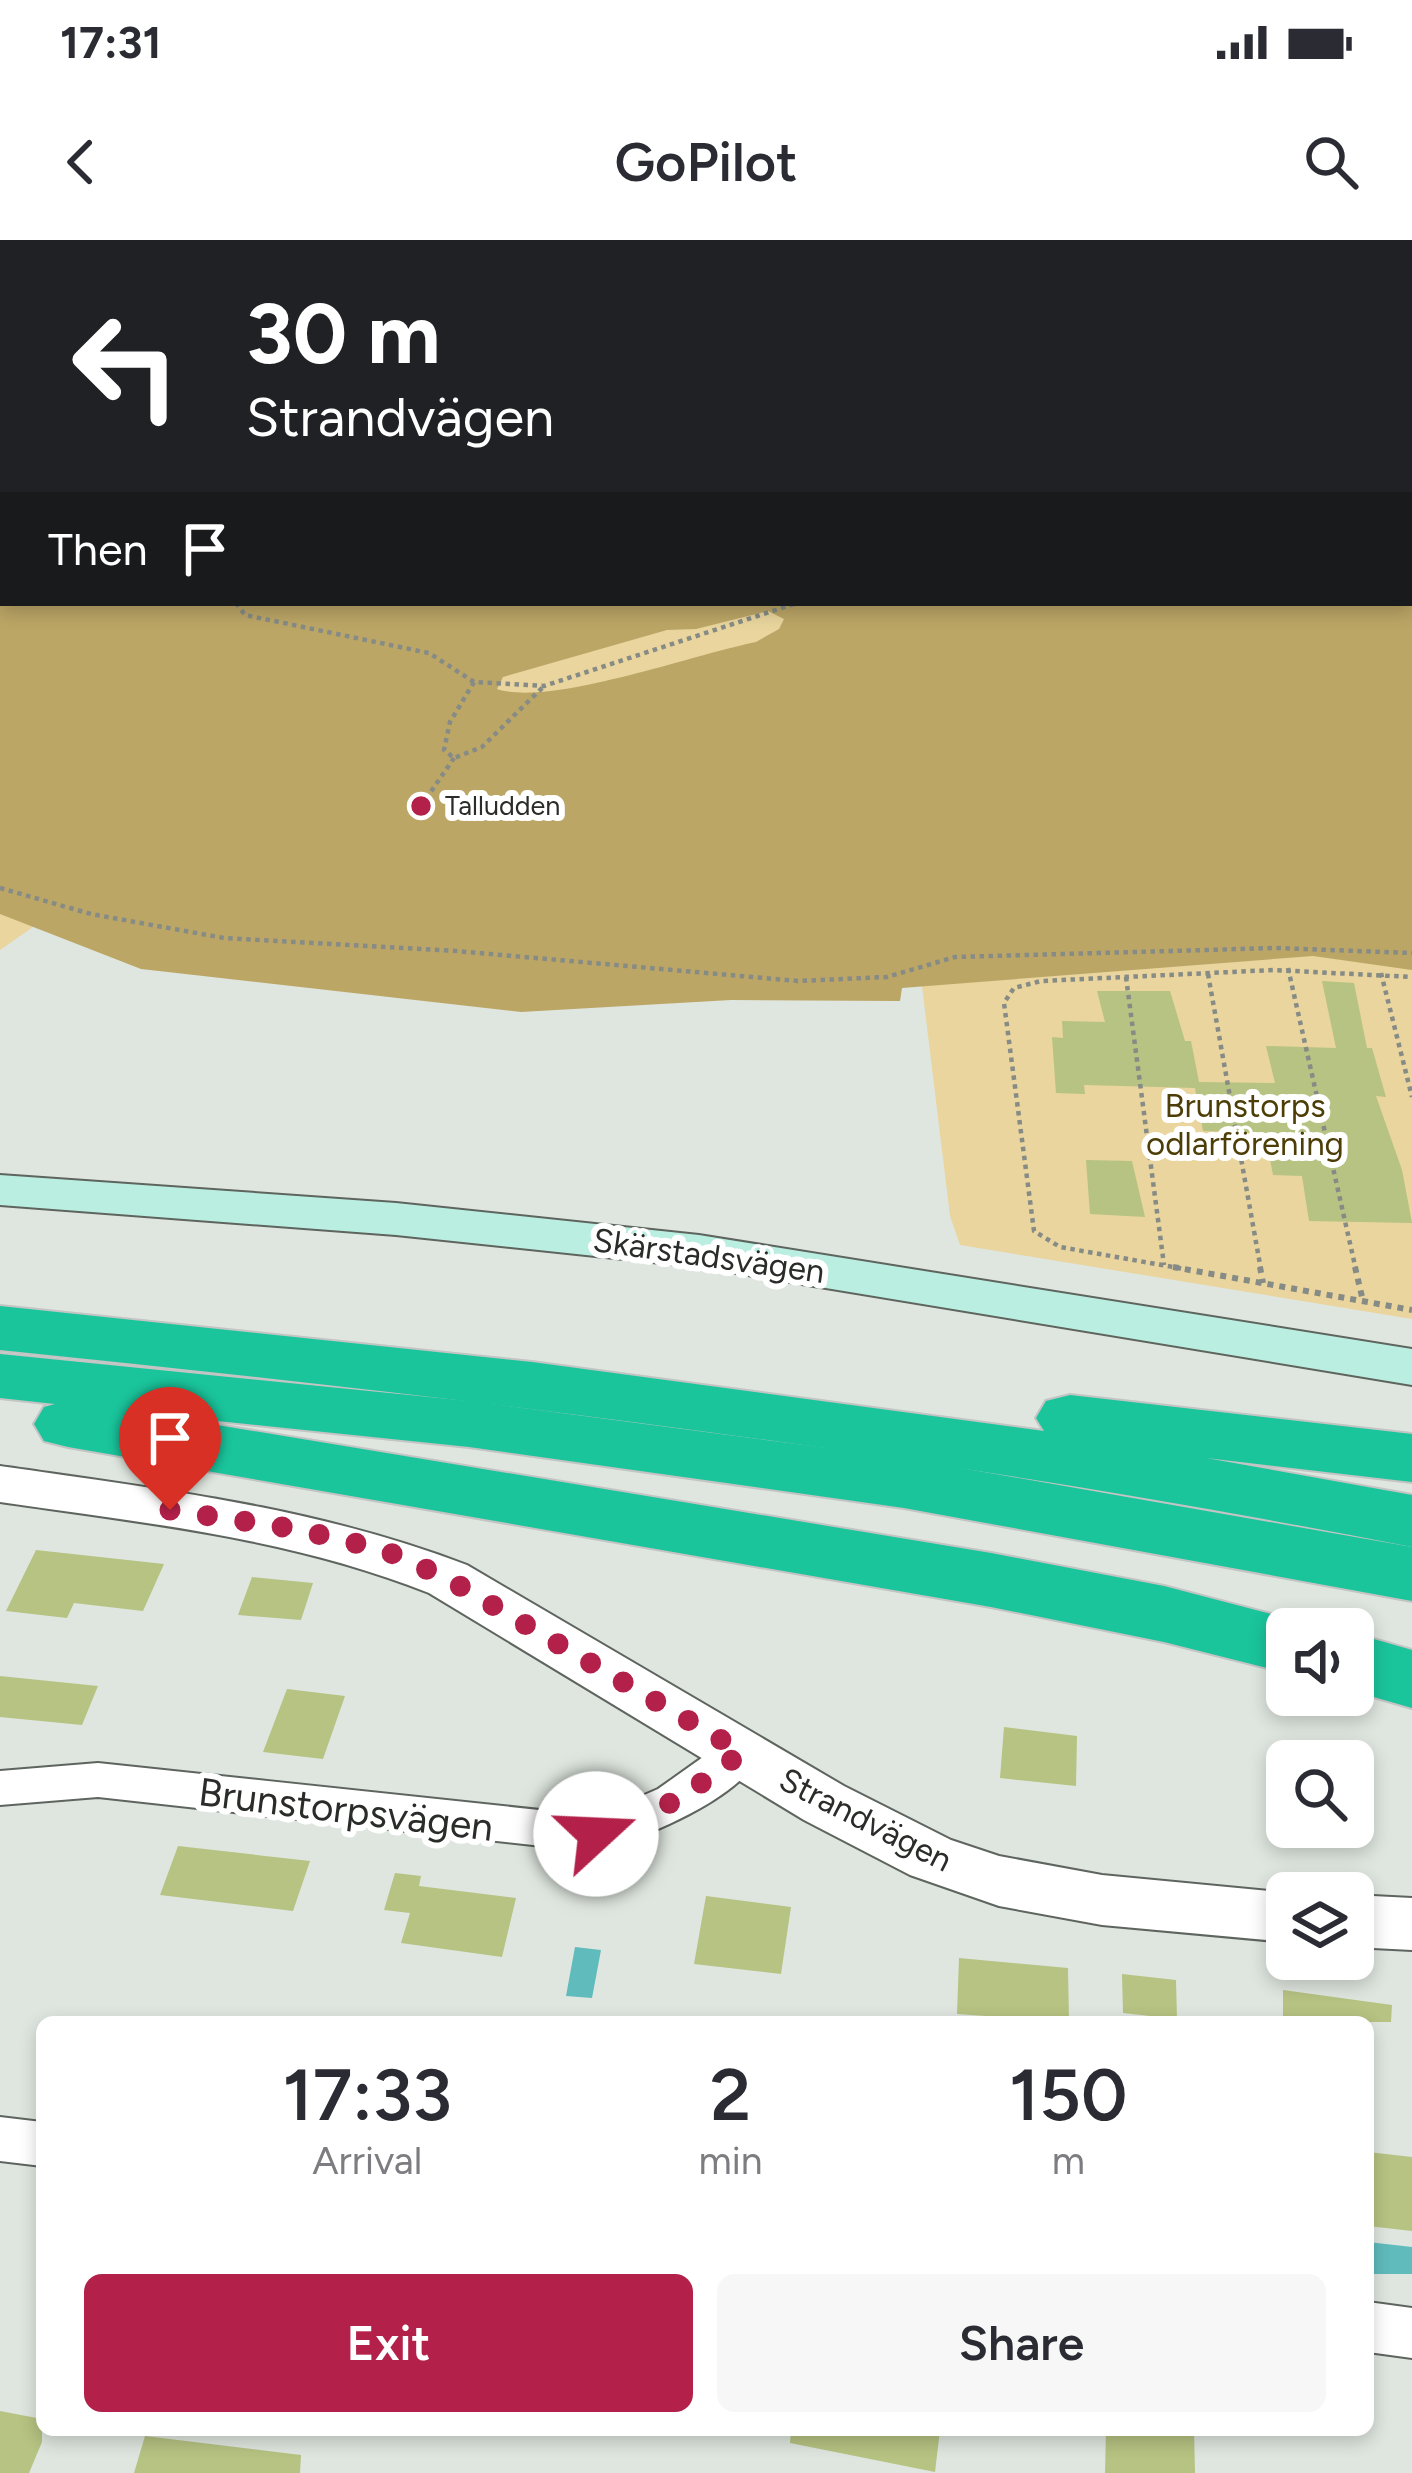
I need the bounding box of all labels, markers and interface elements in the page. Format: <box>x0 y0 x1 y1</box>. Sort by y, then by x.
text: 17:31 <box>60 15 162 69</box>
icon: back <box>48 129 114 195</box>
icon: search <box>1298 129 1364 195</box>
text: GoPilot <box>615 130 797 195</box>
text: 30 m <box>246 283 440 384</box>
icon: left <box>48 288 204 444</box>
text: Strandvägen <box>246 385 554 450</box>
icon: arrive <box>172 516 238 582</box>
text: Then <box>48 522 148 576</box>
place label: Talludden <box>445 789 560 822</box>
marker: Talludden <box>408 793 434 819</box>
park label: Brunstorps odlarförening <box>1146 1086 1344 1163</box>
street label: Skärstadsvägen <box>591 1220 827 1291</box>
pin <box>119 1387 221 1510</box>
icon: arrive <box>137 1405 203 1471</box>
map controls <box>1266 1608 1374 1980</box>
button: sound <box>1266 1608 1374 1716</box>
button: search <box>1266 1740 1374 1848</box>
street label: Strandvägen <box>773 1759 958 1880</box>
street label: Brunstorpsvägen <box>196 1768 496 1851</box>
position arrow <box>533 1771 659 1897</box>
button: layers <box>1266 1872 1374 1980</box>
text: 17:33 <box>283 2052 452 2138</box>
text: 2 <box>710 2052 751 2138</box>
text: 150 <box>1009 2052 1127 2138</box>
text: Arrival <box>312 2137 422 2184</box>
text: min <box>699 2137 763 2184</box>
text: m <box>1052 2137 1085 2184</box>
button: Exit <box>84 2274 693 2412</box>
button: Share <box>717 2274 1326 2412</box>

